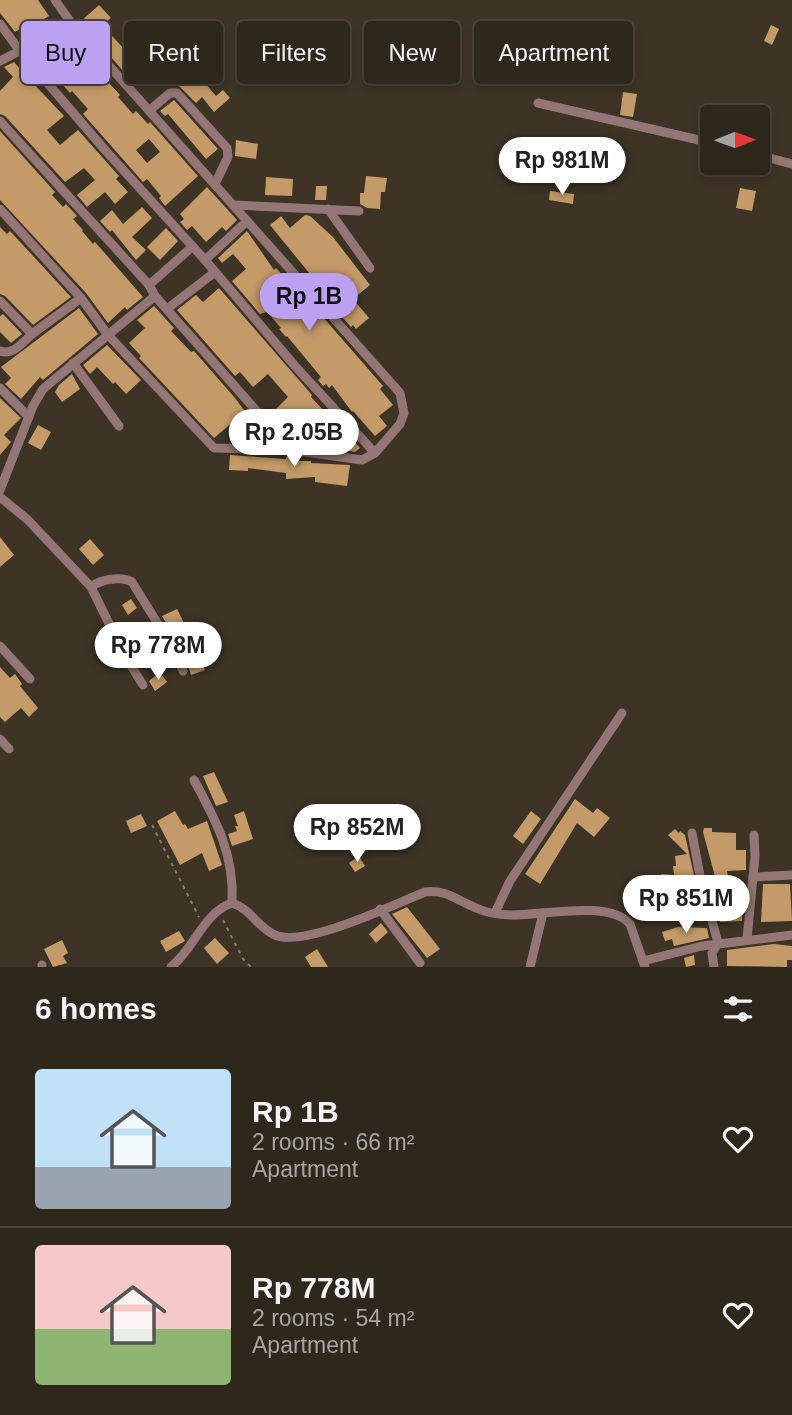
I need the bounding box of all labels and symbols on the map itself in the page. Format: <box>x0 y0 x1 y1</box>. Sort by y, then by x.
north arrow <box>700 105 770 175</box>
pin: Rp 981M <box>497 138 627 197</box>
pin: Rp 1B <box>260 274 358 333</box>
pin: Rp 2.05B <box>222 410 366 469</box>
pin: Rp 778M <box>93 622 223 682</box>
pin: Rp 852M <box>292 804 422 864</box>
pin: Rp 851M <box>621 876 751 935</box>

